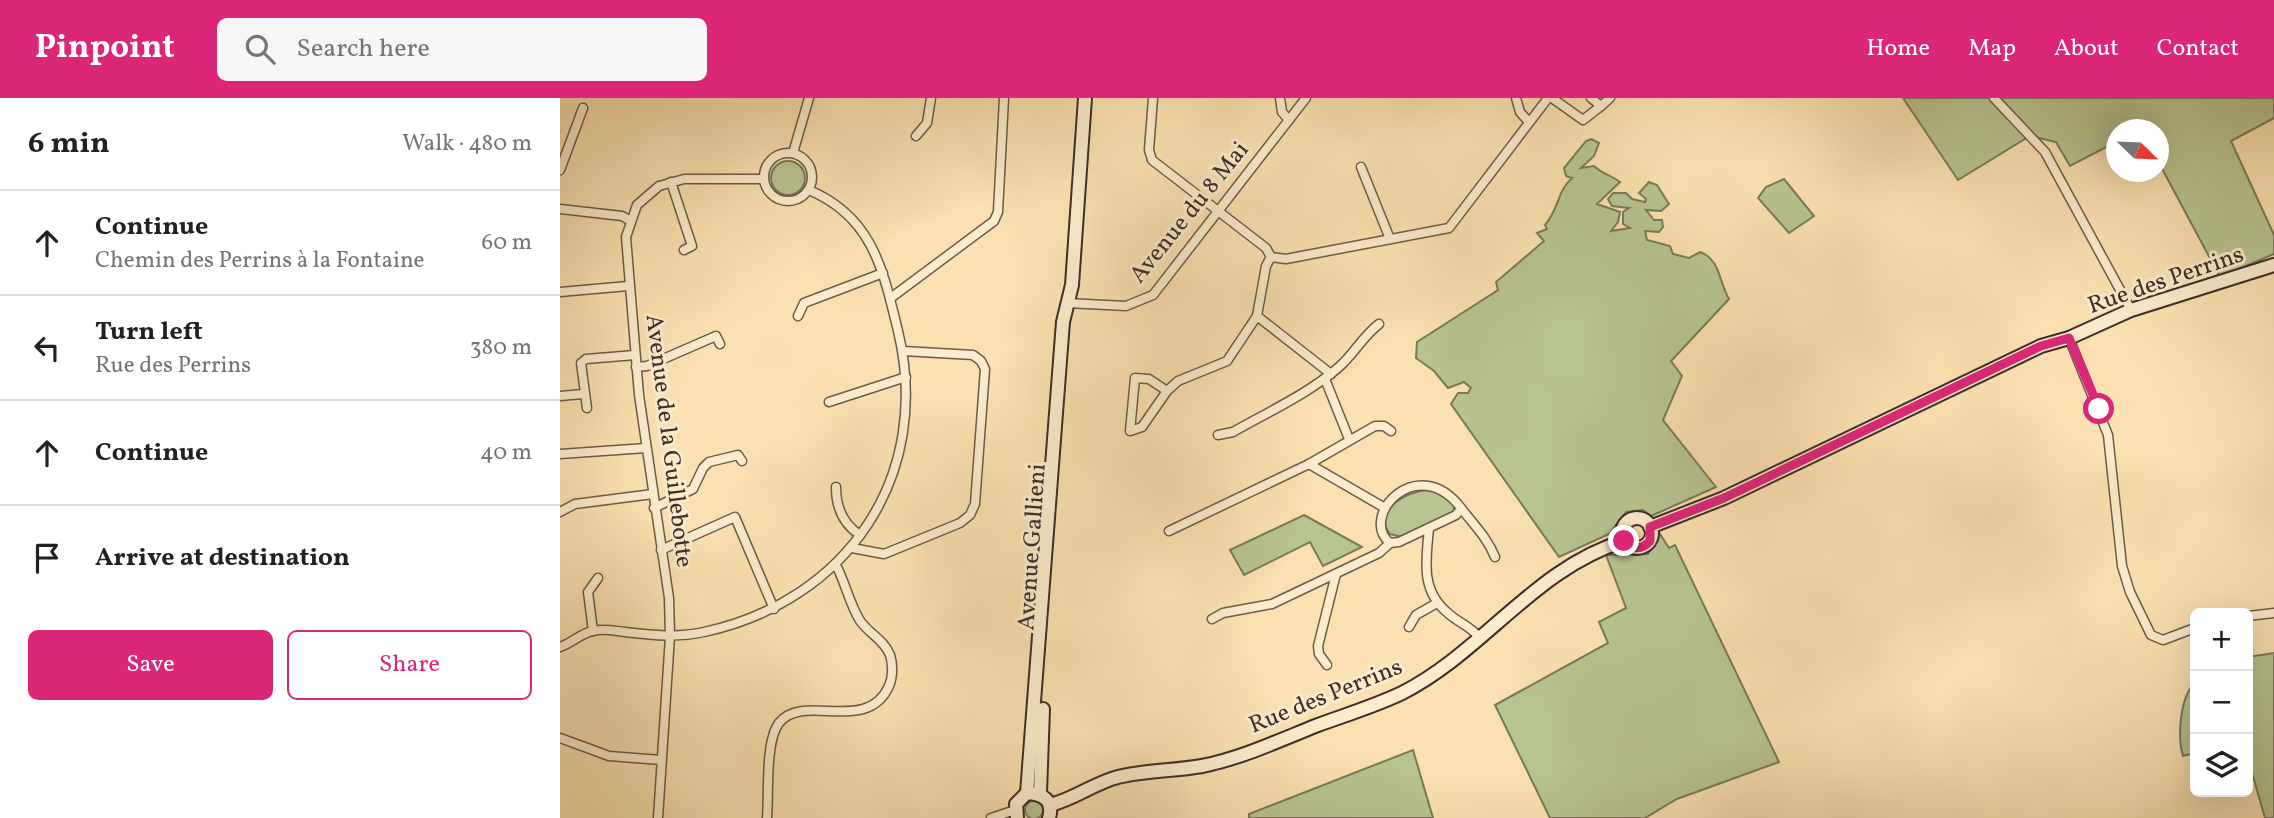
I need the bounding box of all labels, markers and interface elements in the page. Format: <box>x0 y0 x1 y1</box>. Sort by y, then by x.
search box <box>217 18 707 81</box>
text: Pinpoint <box>35 26 175 72</box>
icon: search <box>241 30 279 68</box>
text: Search here <box>297 31 430 67</box>
text: Home <box>1866 32 1930 66</box>
text: Map <box>1968 32 2016 66</box>
text: About <box>2054 32 2119 66</box>
text: Contact <box>2157 32 2239 66</box>
north arrow <box>2106 119 2169 182</box>
text: 6 min <box>28 123 110 165</box>
text: Walk · 480 m <box>402 128 532 160</box>
street label: Avenue du 8 Mai <box>1122 135 1258 291</box>
text: Continue <box>95 209 208 245</box>
icon: ahead <box>28 224 66 262</box>
text: 60 m <box>482 227 532 259</box>
street label: Rue des Perrins <box>2083 238 2249 324</box>
text: Chemin des Perrins à la Fontaine <box>95 245 425 277</box>
street label: Avenue de la Guillebotte <box>636 313 700 569</box>
text: Turn left <box>95 314 203 350</box>
icon: left <box>28 329 66 367</box>
text: 380 m <box>470 332 532 364</box>
text: Rue des Perrins <box>95 350 251 382</box>
route start <box>2083 393 2114 424</box>
icon: ahead <box>28 434 66 472</box>
text: Continue <box>95 435 208 471</box>
text: 40 m <box>480 437 532 469</box>
street label: Avenue Gallieni <box>1010 462 1056 632</box>
route end <box>1608 525 1639 556</box>
icon: arrive <box>28 539 66 577</box>
text: Arrive at destination <box>95 540 350 576</box>
map controls <box>2190 608 2253 797</box>
button: + <box>2190 608 2253 671</box>
button: Save <box>28 630 273 700</box>
button: Share <box>287 630 532 700</box>
street label: Rue des Perrins <box>1244 651 1408 743</box>
button: − <box>2190 671 2253 734</box>
button: layers <box>2190 734 2253 797</box>

